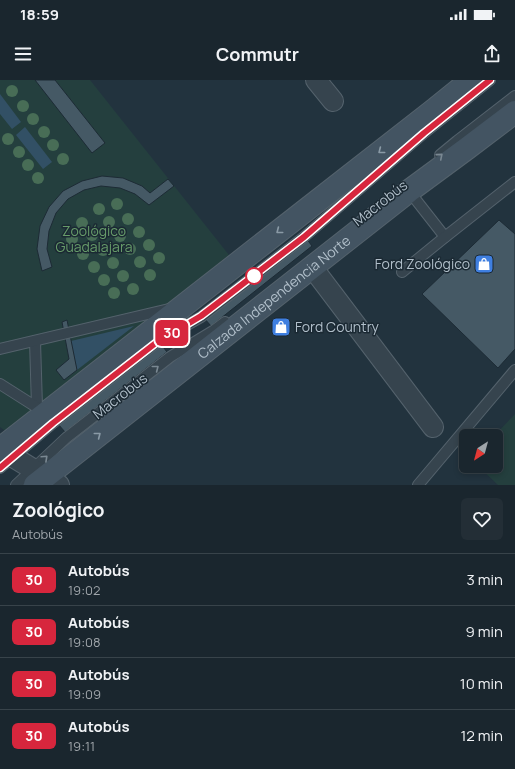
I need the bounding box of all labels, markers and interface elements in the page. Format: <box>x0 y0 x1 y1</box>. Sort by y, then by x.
text: 18:59 <box>20 4 59 25</box>
text: Commutr <box>216 42 299 66</box>
icon: menu <box>12 43 34 65</box>
icon: share <box>481 43 503 65</box>
one-way arrow <box>379 146 386 153</box>
one-way arrow <box>435 154 442 161</box>
street label: Macrobús <box>348 175 411 230</box>
park label: Zoológico Guadalajara <box>56 221 132 256</box>
one-way arrow <box>276 226 283 234</box>
street label: Calzada Independencia Norte <box>193 231 354 363</box>
shop icon: Ford Zoológico <box>473 253 495 275</box>
place label: Ford Zoológico <box>375 254 470 273</box>
unlabelled marker <box>245 267 263 285</box>
shop icon: Ford Country <box>270 316 292 338</box>
place label: Ford Country <box>295 317 380 336</box>
line badge: 30 <box>154 320 190 346</box>
text: 30 <box>163 323 181 342</box>
one-way arrow <box>152 366 159 373</box>
street label: Macrobús <box>88 368 151 423</box>
north arrow <box>459 429 503 473</box>
map controls <box>459 429 503 473</box>
one-way arrow <box>94 433 101 440</box>
one-way arrow <box>40 456 47 463</box>
text: Zoológico <box>12 497 105 523</box>
button: heart <box>461 498 503 540</box>
text: Autobús <box>12 525 63 543</box>
text: Autobús <box>68 560 130 581</box>
text: 3 min <box>467 569 503 590</box>
text: 30 <box>25 570 43 589</box>
text: 19:02 <box>68 581 100 599</box>
text: Autobús <box>68 612 130 633</box>
text: 9 min <box>466 621 503 642</box>
text: 30 <box>25 622 43 641</box>
text: 19:08 <box>68 633 101 651</box>
text: Autobús <box>68 664 130 685</box>
text: 10 min <box>460 673 503 694</box>
text: 30 <box>25 674 43 693</box>
text: 19:09 <box>68 685 101 703</box>
text: Autobús <box>68 716 130 737</box>
text: 12 min <box>460 725 503 746</box>
text: 30 <box>25 726 43 745</box>
text: 19:11 <box>68 737 95 755</box>

